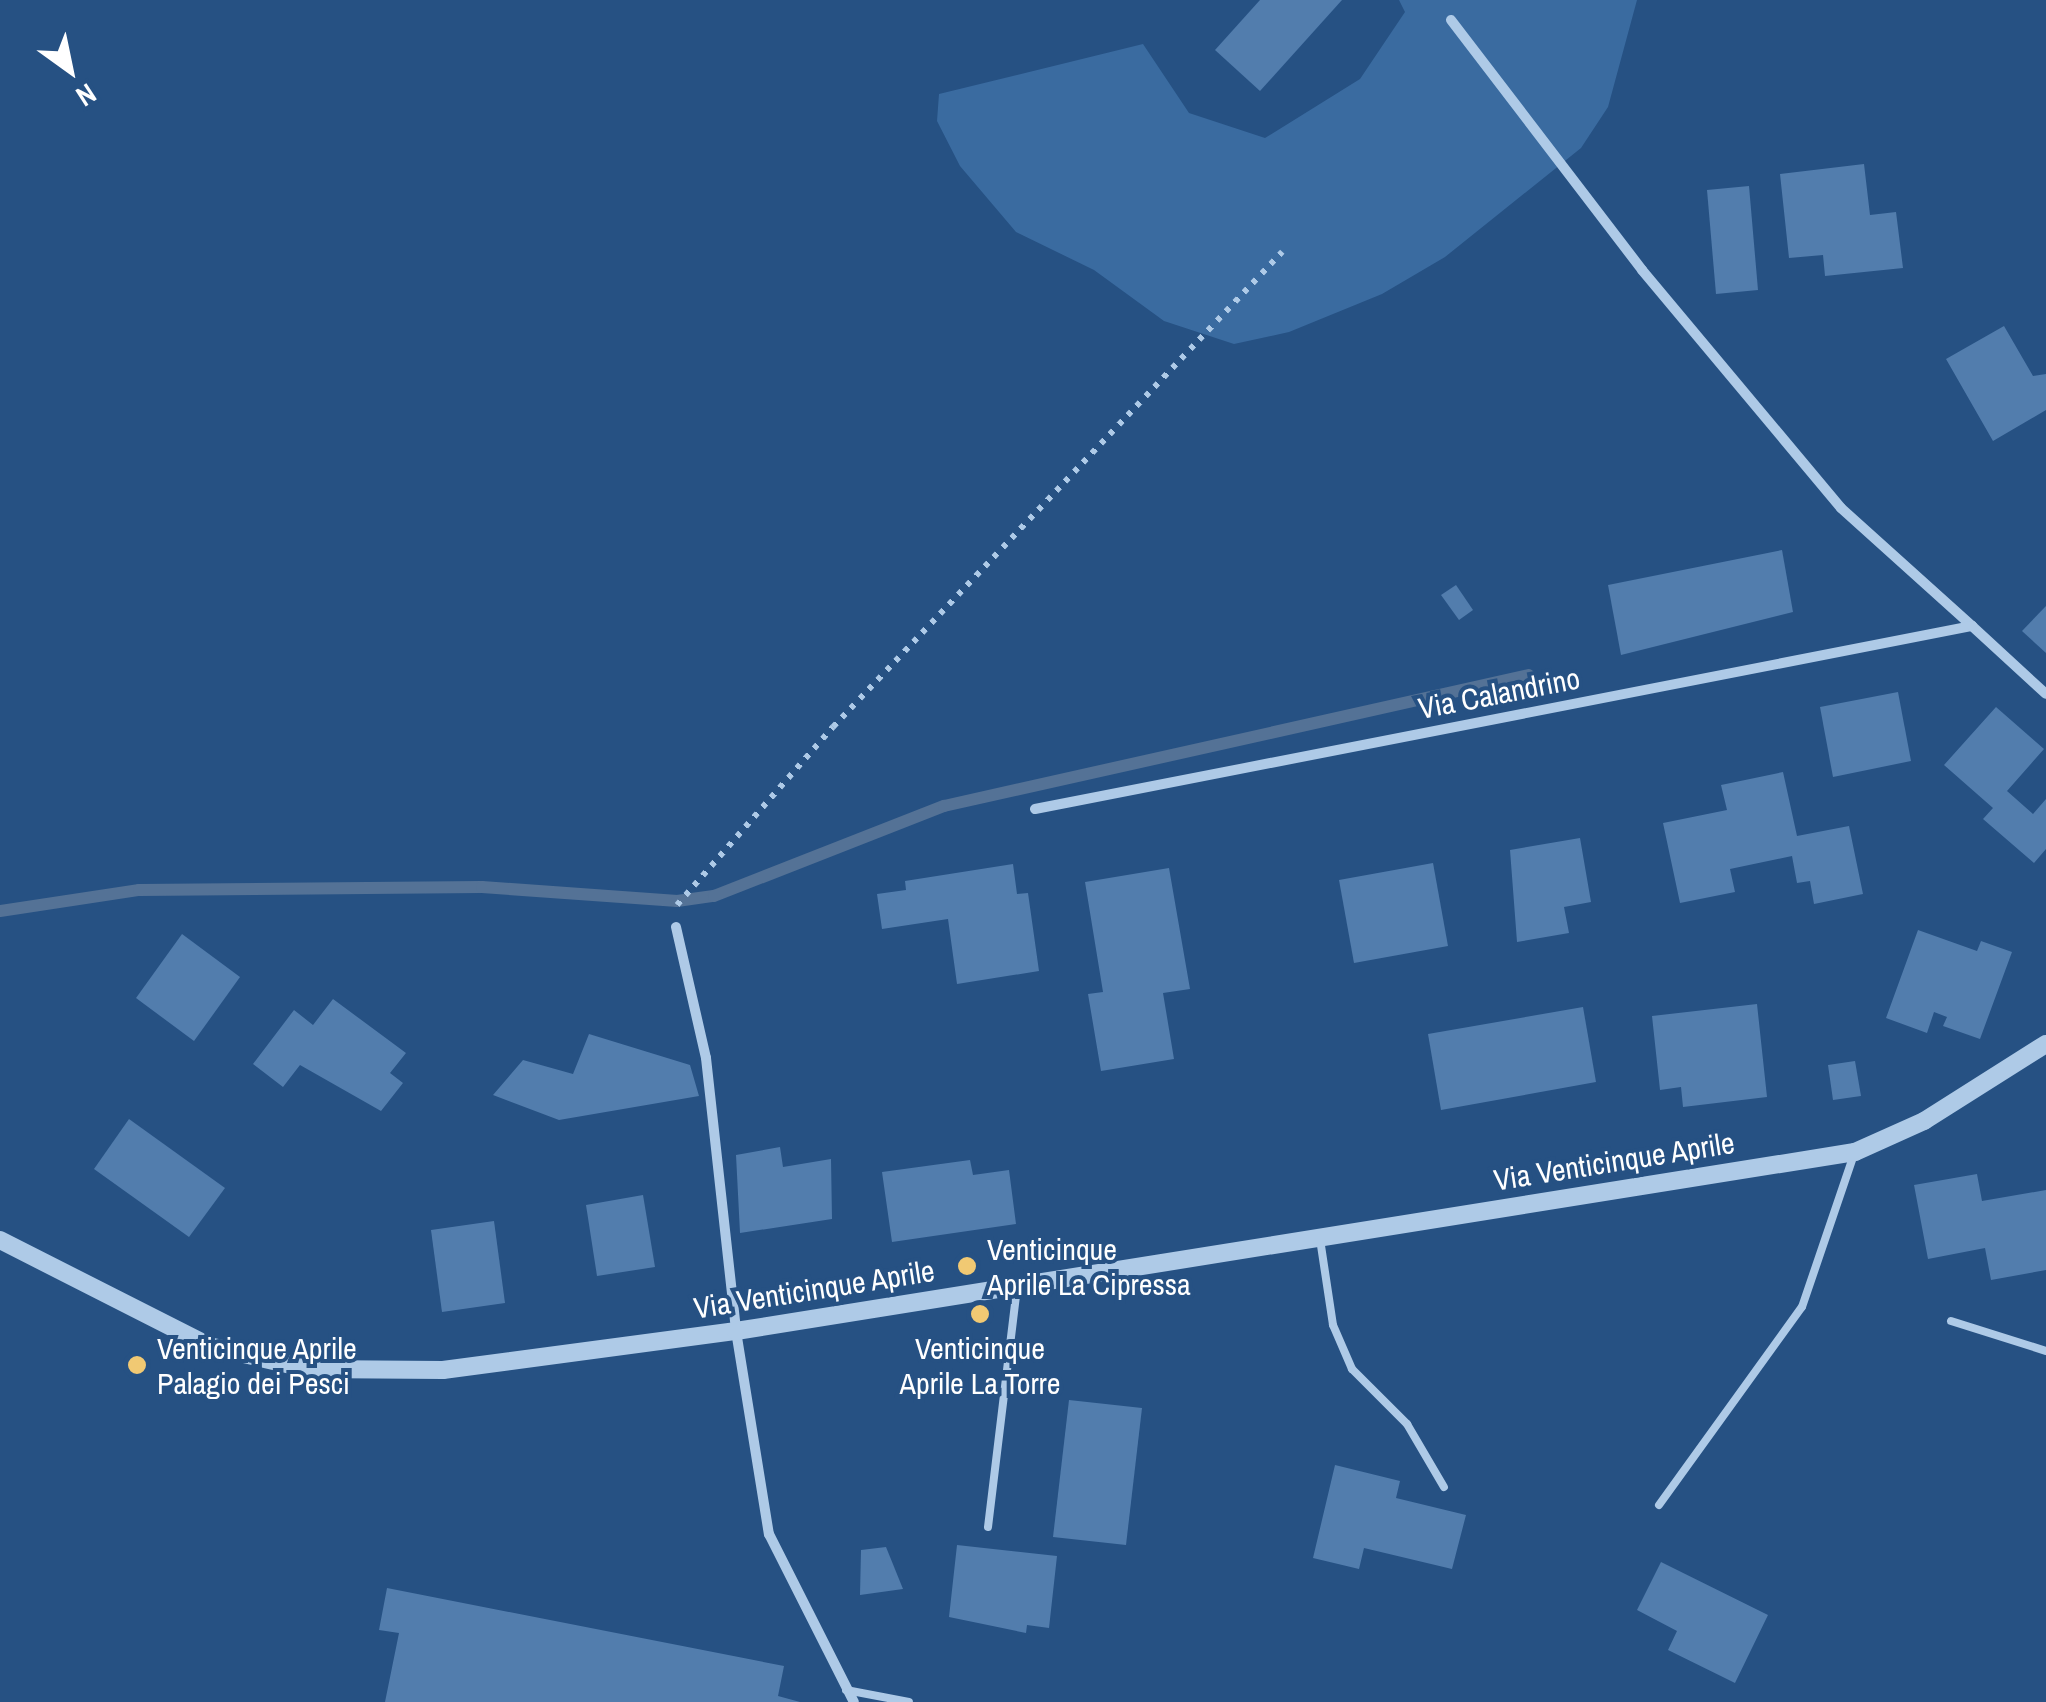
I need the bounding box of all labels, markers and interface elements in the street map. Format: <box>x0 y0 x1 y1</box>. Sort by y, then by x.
north arrow <box>20 20 120 120</box>
text: N <box>69 75 104 116</box>
street label: Via Calandrino <box>1415 660 1583 726</box>
street label: Via Venticinque Aprile <box>1490 1124 1738 1198</box>
place label: Venticinque Aprile La Cipressa <box>987 1231 1191 1302</box>
street label: Via Venticinque Aprile <box>690 1252 938 1326</box>
marker: Venticinque Aprile La Cipressa <box>956 1255 978 1277</box>
marker: Venticinque Aprile La Torre <box>969 1303 991 1325</box>
place label: Venticinque Aprile Palagio dei Pesci <box>157 1330 358 1400</box>
place label: Venticinque Aprile La Torre <box>899 1330 1061 1400</box>
marker: Venticinque Aprile Palagio dei Pesci <box>126 1354 148 1376</box>

